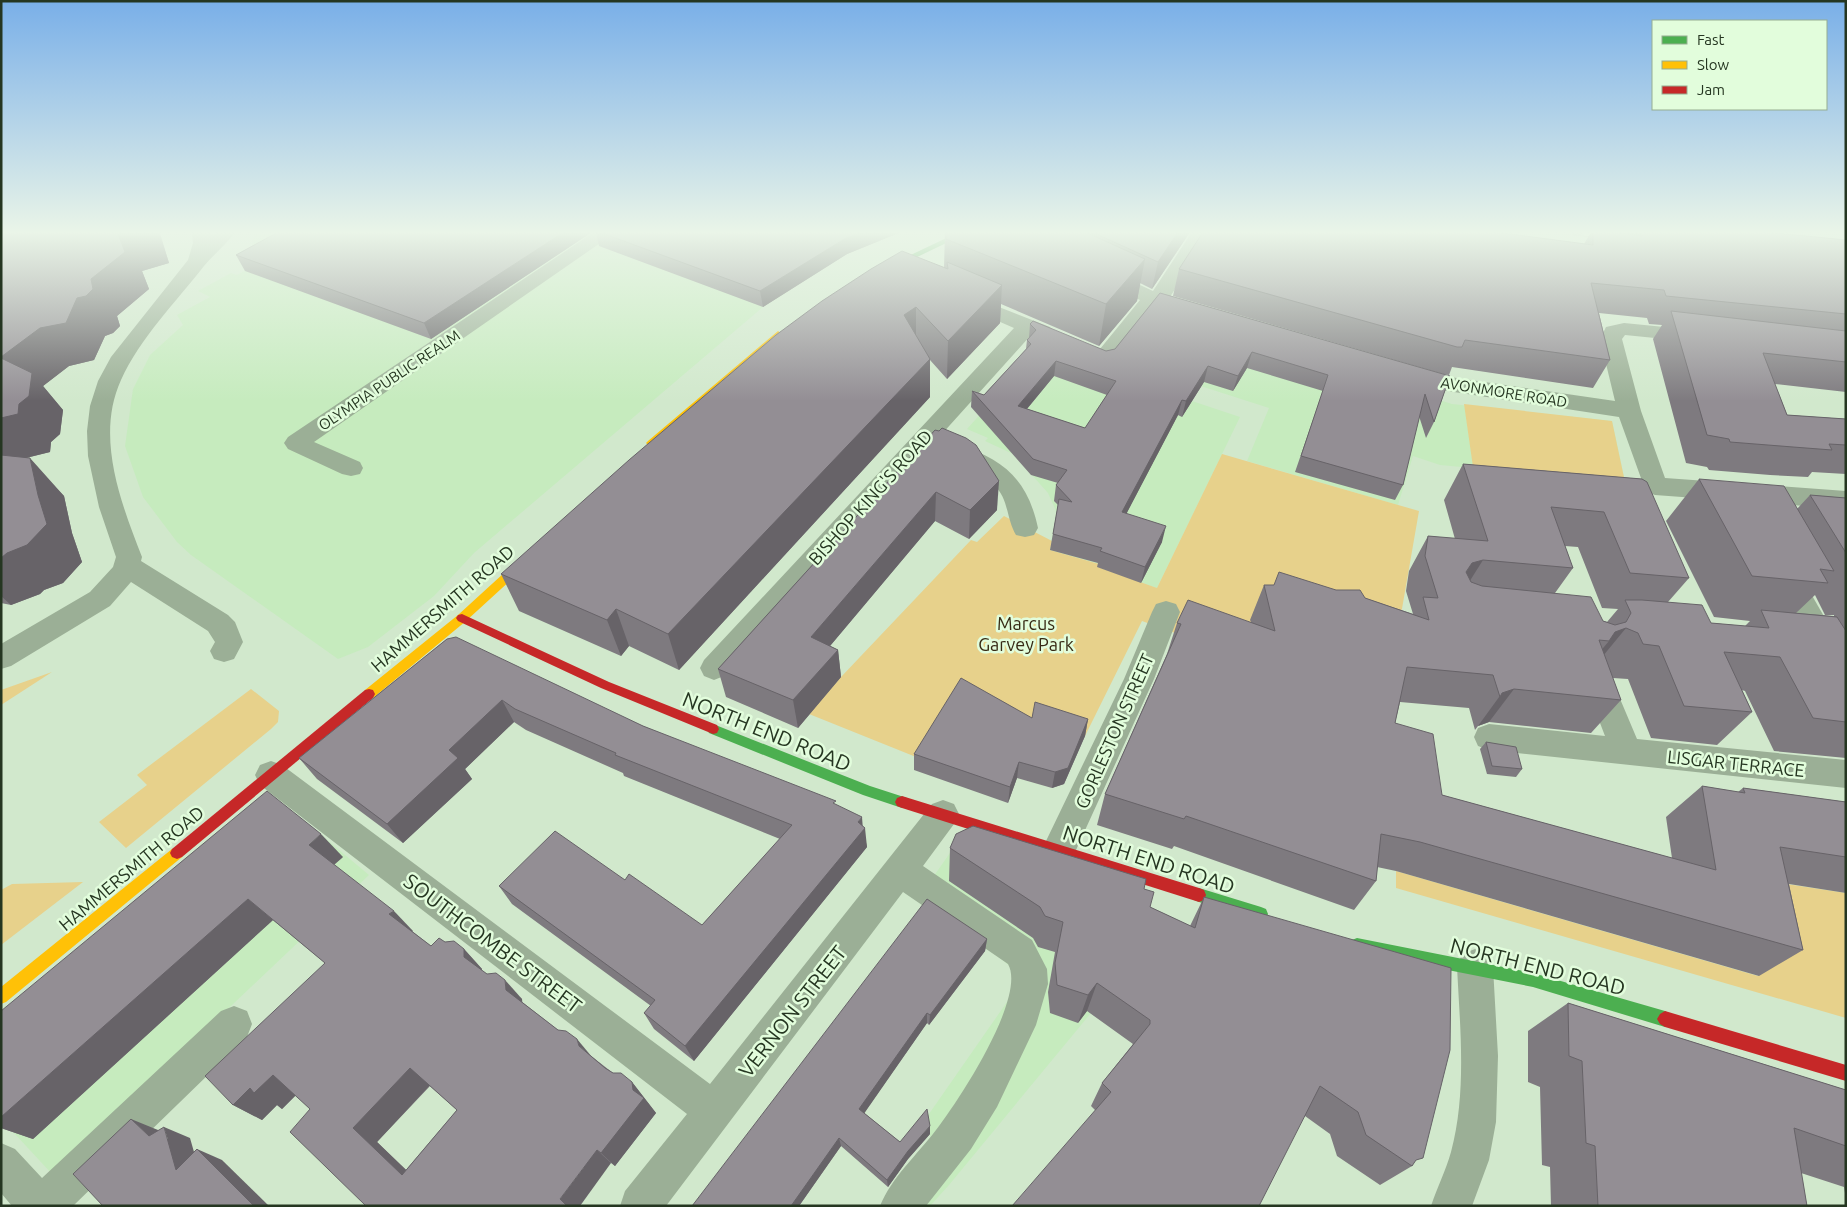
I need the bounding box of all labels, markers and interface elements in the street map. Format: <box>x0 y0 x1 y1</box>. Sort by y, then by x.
legend <box>1652 20 1827 110</box>
text: Fast <box>1697 31 1725 48</box>
text: Slow <box>1697 56 1730 73</box>
text: Jam <box>1697 81 1725 98</box>
street label: OLYMPIA PUBLIC REALM <box>315 326 463 434</box>
street label: AVONMORE ROAD <box>1440 374 1568 410</box>
street label: BISHOP KING'S ROAD <box>804 425 936 569</box>
street label: HAMMERSMITH ROAD <box>367 541 517 675</box>
park label: Marcus Garvey Park <box>978 613 1074 654</box>
street label: GORLESTON STREET <box>1071 651 1157 811</box>
street label: NORTH END ROAD <box>679 686 855 776</box>
street label: LISGAR TERRACE <box>1666 746 1806 780</box>
street label: HAMMERSMITH ROAD <box>55 802 207 934</box>
street label: NORTH END ROAD <box>1060 820 1238 898</box>
street label: SOUTHCOMBE STREET <box>400 868 587 1018</box>
street label: NORTH END ROAD <box>1448 933 1628 999</box>
street label: VERNON STREET <box>733 940 851 1082</box>

